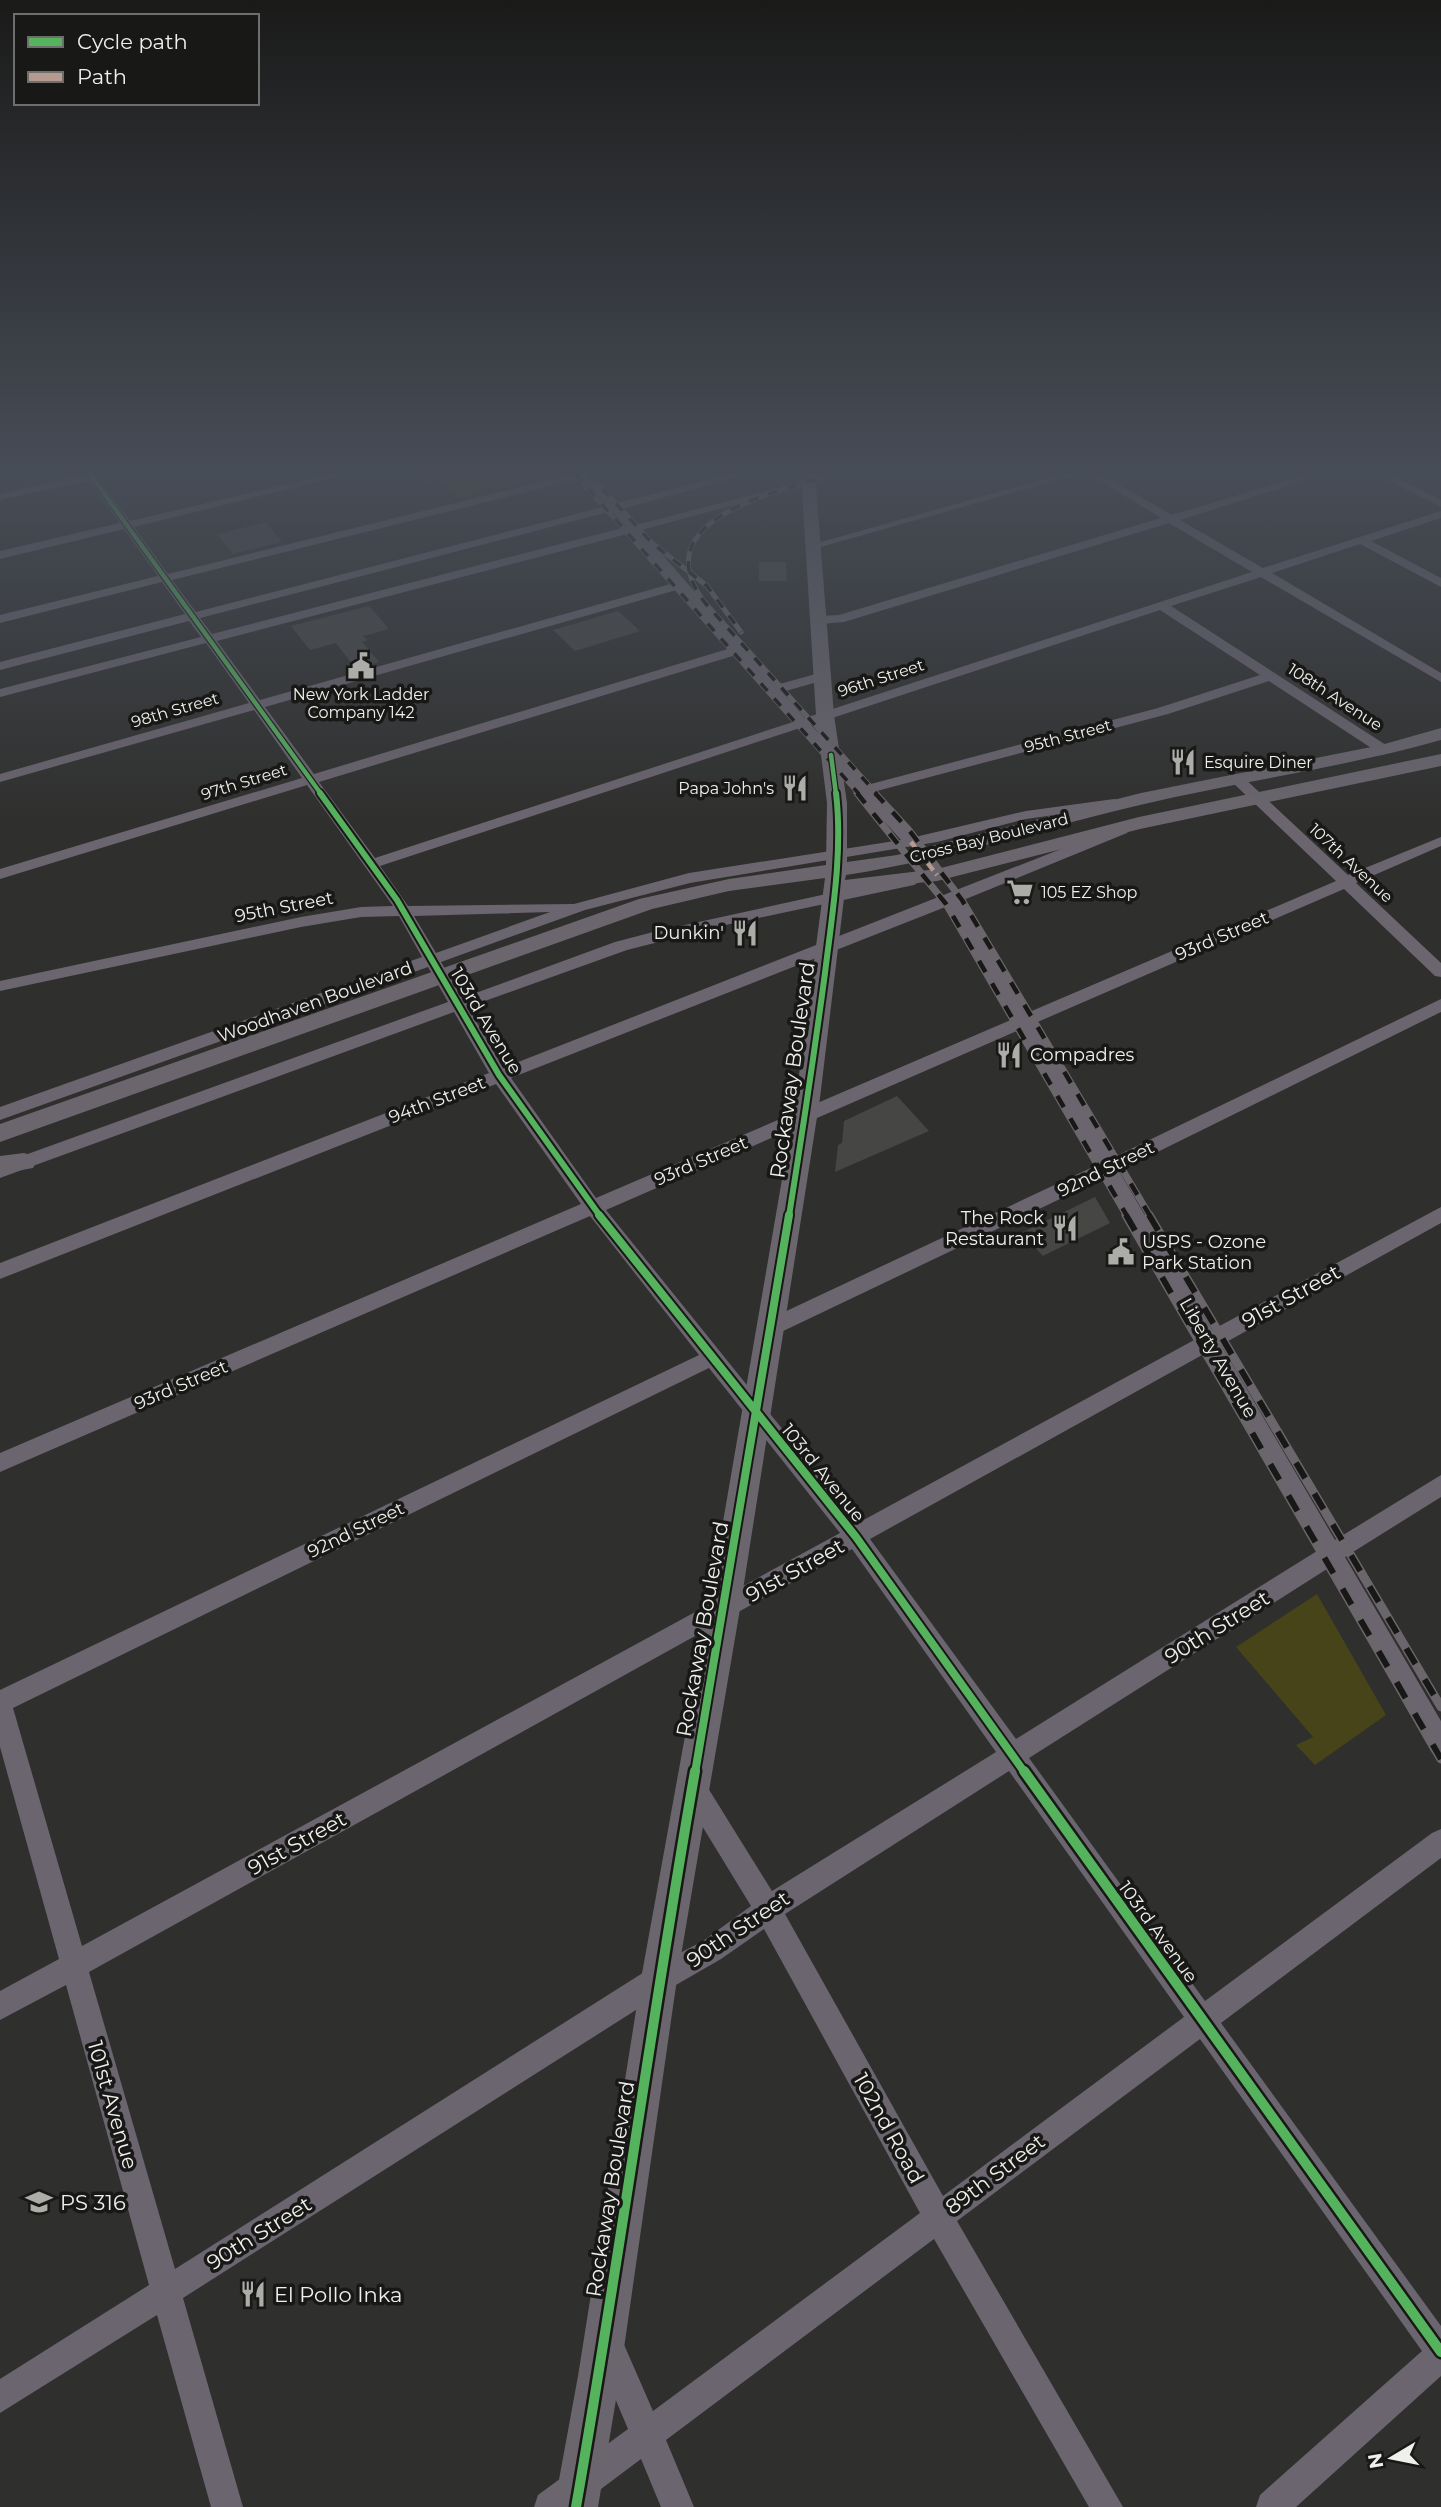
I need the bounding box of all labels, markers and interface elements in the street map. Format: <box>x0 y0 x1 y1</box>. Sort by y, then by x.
legend <box>14 14 259 105</box>
text: Cycle path <box>77 29 188 54</box>
text: Path <box>77 64 127 89</box>
public building icon: New York Ladder Company 142 <box>346 651 376 681</box>
street label: 96th Street <box>836 655 927 701</box>
street label: 108th Avenue <box>1284 659 1386 735</box>
place label: New York Ladder Company 142 <box>293 685 429 722</box>
street label: 98th Street <box>129 688 221 732</box>
street label: 95th Street <box>1023 715 1114 757</box>
restaurant icon: Esquire Diner <box>1168 747 1198 777</box>
place label: Esquire Diner <box>1204 753 1313 772</box>
street label: 97th Street <box>199 760 290 804</box>
restaurant icon: Papa John's <box>780 773 810 803</box>
place label: Papa John's <box>678 779 774 798</box>
street label: Cross Bay Boulevard <box>908 809 1070 867</box>
street label: 107th Avenue <box>1305 819 1397 907</box>
supermarket icon: 105 EZ Shop <box>1005 877 1035 907</box>
place label: 105 EZ Shop <box>1041 883 1138 902</box>
street label: 95th Street <box>233 887 335 927</box>
street label: 93rd Street <box>1172 906 1272 966</box>
restaurant icon: Dunkin' <box>730 918 760 948</box>
place label: Dunkin' <box>653 922 724 944</box>
street label: Woodhaven Boulevard <box>215 957 415 1047</box>
street label: Rockaway Boulevard <box>764 960 820 1180</box>
street label: 103rd Avenue <box>446 964 526 1078</box>
restaurant icon: Compadres <box>994 1040 1024 1070</box>
place label: Compadres <box>1030 1044 1135 1066</box>
street label: 94th Street <box>386 1072 488 1128</box>
street label: 93rd Street <box>651 1131 751 1191</box>
street label: 92nd Street <box>1054 1136 1158 1202</box>
place label: The Rock Restaurant <box>945 1207 1044 1250</box>
restaurant icon: The Rock Restaurant <box>1050 1213 1080 1243</box>
place label: USPS - Ozone Park Station <box>1142 1231 1266 1274</box>
public building icon: USPS - Ozone Park Station <box>1106 1237 1136 1267</box>
street label: 91st Street <box>1238 1259 1344 1333</box>
street label: Liberty Avenue <box>1175 1294 1261 1422</box>
street label: 93rd Street <box>131 1355 231 1415</box>
street label: 103rd Avenue <box>777 1419 869 1527</box>
street label: 92nd Street <box>304 1497 408 1563</box>
street label: Rockaway Boulevard <box>671 1519 733 1739</box>
street label: 91st Street <box>742 1533 848 1607</box>
street label: 90th Street <box>1160 1585 1274 1669</box>
street label: 91st Street <box>244 1806 350 1880</box>
street label: 103rd Avenue <box>1114 1877 1202 1987</box>
street label: 90th Street <box>682 1885 794 1973</box>
street label: 101st Avenue <box>83 2038 143 2172</box>
street label: 102nd Road <box>848 2068 930 2188</box>
street label: Rockaway Boulevard <box>581 2079 639 2299</box>
street label: 89th Street <box>940 2128 1050 2220</box>
school or university icon: PS 316 <box>24 2187 54 2217</box>
place label: PS 316 <box>60 2190 126 2215</box>
street label: 90th Street <box>202 2191 316 2275</box>
restaurant icon: El Pollo Inka <box>238 2279 268 2309</box>
place label: El Pollo Inka <box>274 2282 402 2307</box>
north arrow <box>1357 2423 1427 2493</box>
text: N <box>1363 2451 1388 2470</box>

